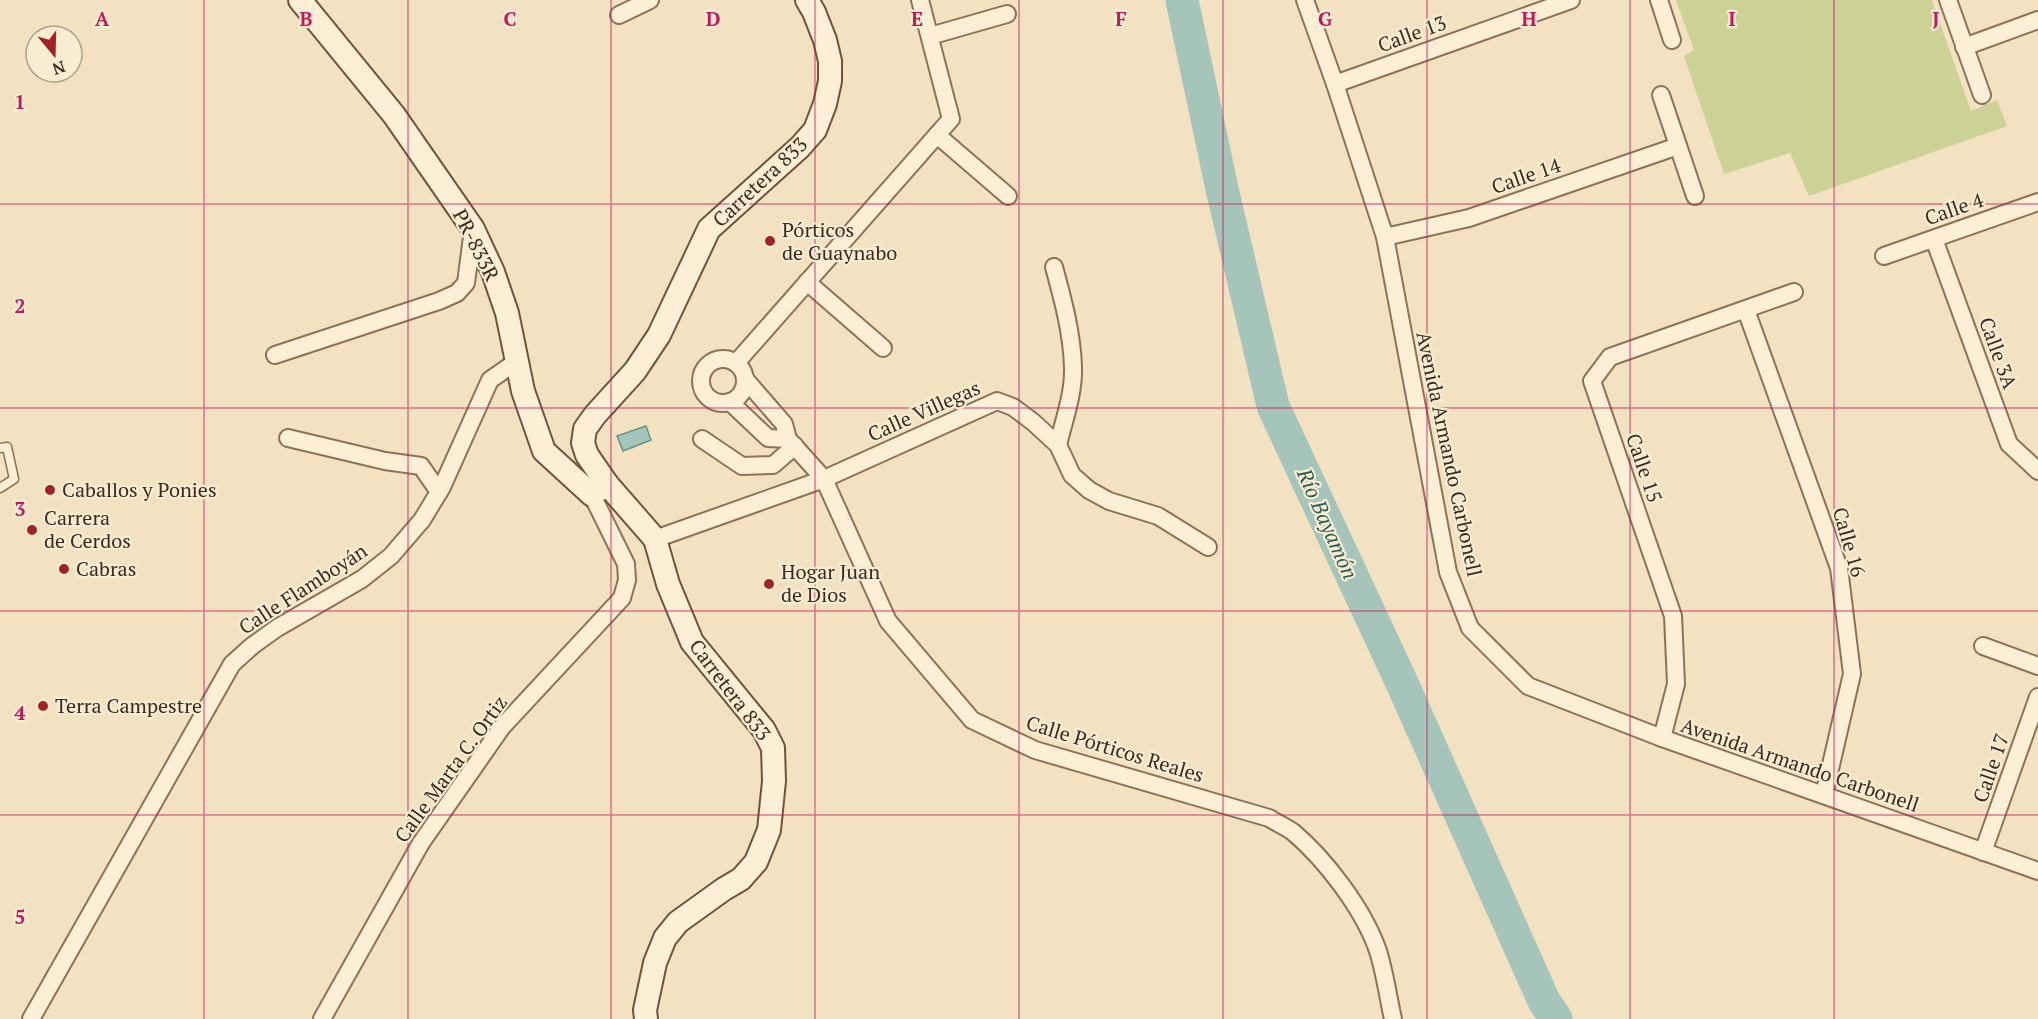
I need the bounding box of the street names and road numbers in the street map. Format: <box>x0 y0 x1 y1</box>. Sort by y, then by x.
street label: Calle 13 <box>1374 9 1450 58</box>
street label: Carretera 833 <box>706 131 813 233</box>
street label: Calle 14 <box>1488 151 1564 200</box>
street label: Calle 4 <box>1921 186 1987 231</box>
street label: PR-833R <box>447 204 506 286</box>
street label: Calle 3A <box>1973 313 2024 393</box>
street label: Avenida Armando Carbonell <box>1410 329 1489 579</box>
street label: Calle Villegas <box>863 374 984 447</box>
street label: Calle 15 <box>1620 430 1669 506</box>
street label: Calle 16 <box>1827 504 1872 580</box>
street label: Calle Flamboyán <box>233 537 372 640</box>
street label: Carretera 833 <box>683 633 777 746</box>
street label: Calle Marta C. Ortiz <box>388 690 513 848</box>
street label: Calle Pórticos Reales <box>1023 709 1207 788</box>
street label: Avenida Armando Carbonell <box>1678 711 1923 818</box>
street label: Calle 17 <box>1966 730 2015 806</box>

